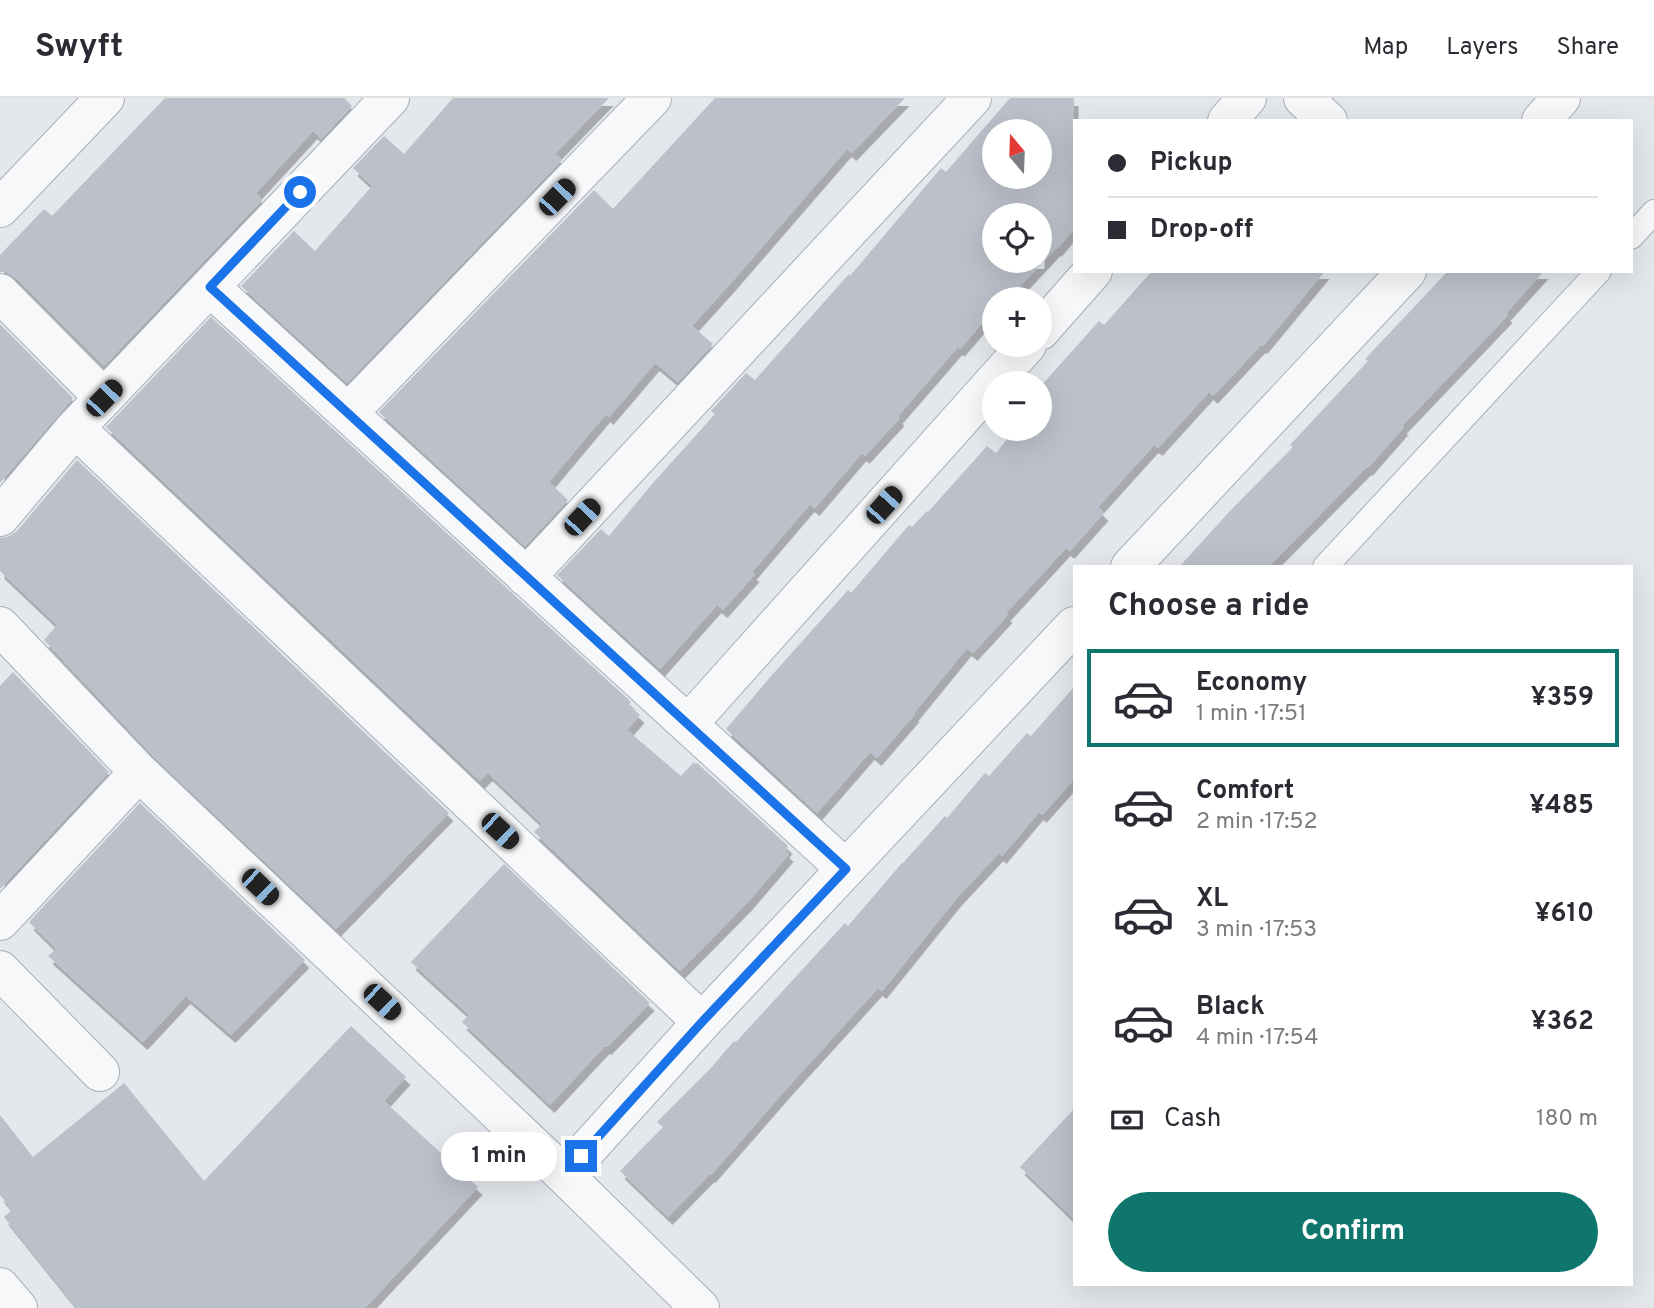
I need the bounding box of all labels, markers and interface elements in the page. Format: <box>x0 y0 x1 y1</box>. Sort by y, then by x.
text: Swyft <box>35 27 123 69</box>
text: Map <box>1363 33 1408 63</box>
text: Layers <box>1446 33 1518 63</box>
text: Share <box>1556 33 1619 63</box>
north arrow <box>982 119 1052 189</box>
map controls <box>982 119 1052 441</box>
text: Pickup <box>1150 147 1233 180</box>
car <box>535 175 580 219</box>
route start <box>284 176 316 208</box>
button: locate <box>982 203 1052 273</box>
text: Drop-off <box>1150 214 1253 247</box>
button: + <box>982 287 1052 357</box>
button: − <box>982 371 1052 441</box>
car <box>82 376 127 420</box>
car <box>863 482 906 528</box>
car <box>560 494 605 540</box>
text: Choose a ride <box>1108 587 1309 627</box>
icon: car <box>1112 667 1175 730</box>
text: Economy <box>1196 667 1307 700</box>
text: ¥359 <box>1531 682 1594 715</box>
text: 1 min · 17:51 <box>1196 700 1307 729</box>
icon: car <box>1112 775 1175 838</box>
text: Comfort <box>1196 775 1294 808</box>
text: ¥485 <box>1529 790 1594 823</box>
text: 2 min · 17:52 <box>1196 808 1318 837</box>
car <box>478 809 523 853</box>
car <box>238 865 283 909</box>
icon: car <box>1112 883 1175 946</box>
text: XL <box>1196 883 1228 916</box>
text: ¥610 <box>1535 898 1594 931</box>
text: 3 min · 17:53 <box>1196 916 1317 945</box>
car <box>360 980 405 1024</box>
icon: car <box>1112 991 1175 1054</box>
text: Black <box>1196 991 1265 1024</box>
text: ¥362 <box>1531 1006 1594 1039</box>
text: 4 min · 17:54 <box>1196 1024 1319 1053</box>
icon: cash <box>1108 1101 1146 1139</box>
text: Cash <box>1164 1103 1221 1136</box>
text: 180 m <box>1536 1105 1598 1134</box>
callout: 1 min <box>441 1132 556 1180</box>
route end <box>565 1140 597 1172</box>
text: 1 min <box>471 1142 527 1171</box>
button: Confirm <box>1108 1192 1598 1272</box>

